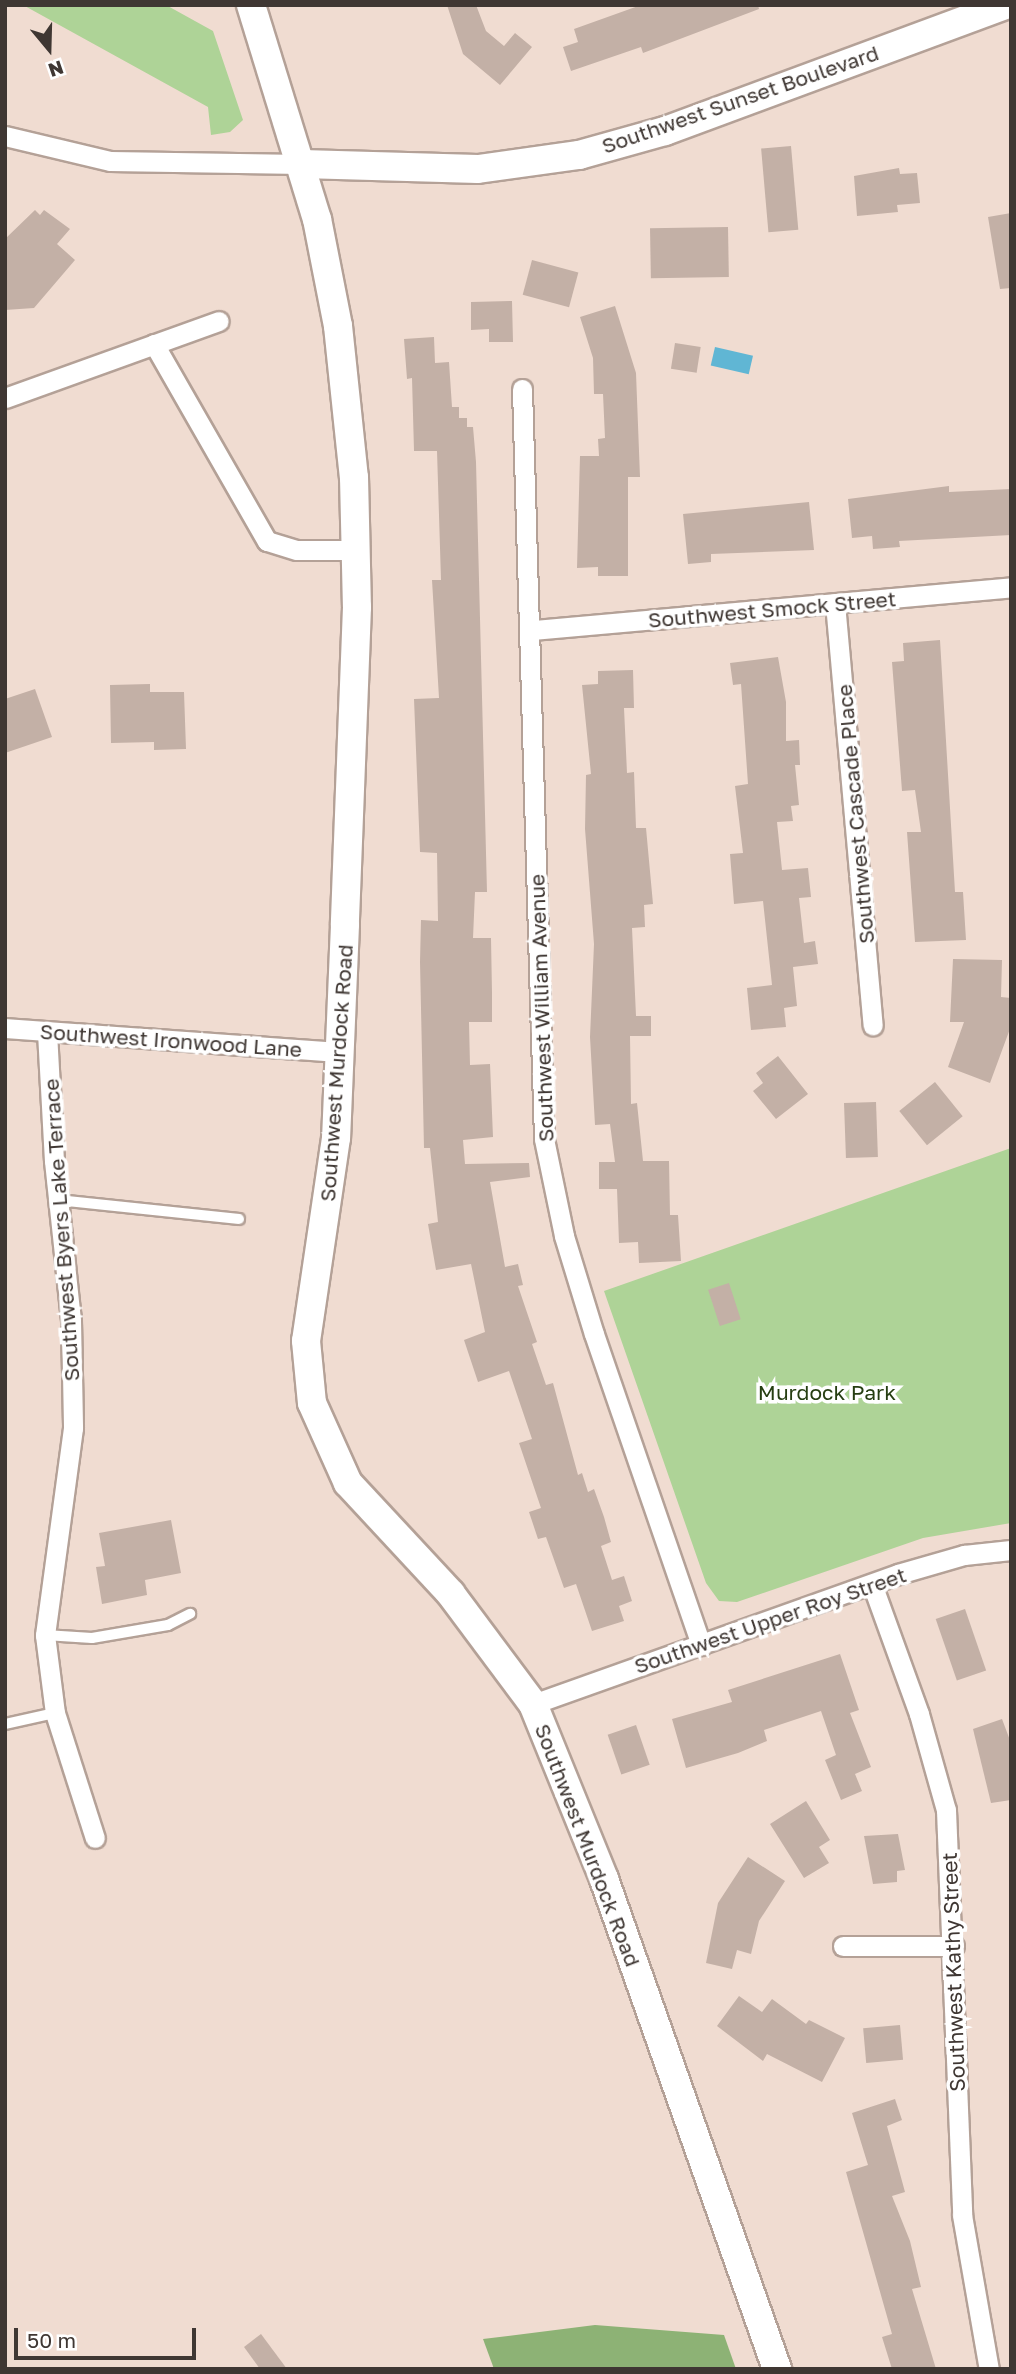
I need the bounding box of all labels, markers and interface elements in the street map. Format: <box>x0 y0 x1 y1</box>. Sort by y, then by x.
north arrow <box>14 14 84 84</box>
street label: Southwest Sunset Boulevard <box>598 40 882 158</box>
text: N <box>45 56 67 83</box>
street label: Southwest Smock Street <box>647 586 897 632</box>
street label: Southwest Cascade Place <box>831 683 879 945</box>
street label: Southwest William Avenue <box>524 873 558 1143</box>
street label: Southwest Murdock Road <box>314 943 358 1203</box>
street label: Southwest Ironwood Lane <box>39 1018 303 1062</box>
street label: Southwest Byers Lake Terrace <box>38 1078 84 1382</box>
park label: Murdock Park <box>758 1379 896 1405</box>
street label: Southwest Upper Roy Street <box>631 1562 909 1678</box>
street label: Southwest Murdock Road <box>530 1720 646 1970</box>
street label: Southwest Kathy Street <box>936 1852 970 2092</box>
scale bar <box>18 2314 200 2358</box>
text: 50 m <box>27 2327 76 2353</box>

